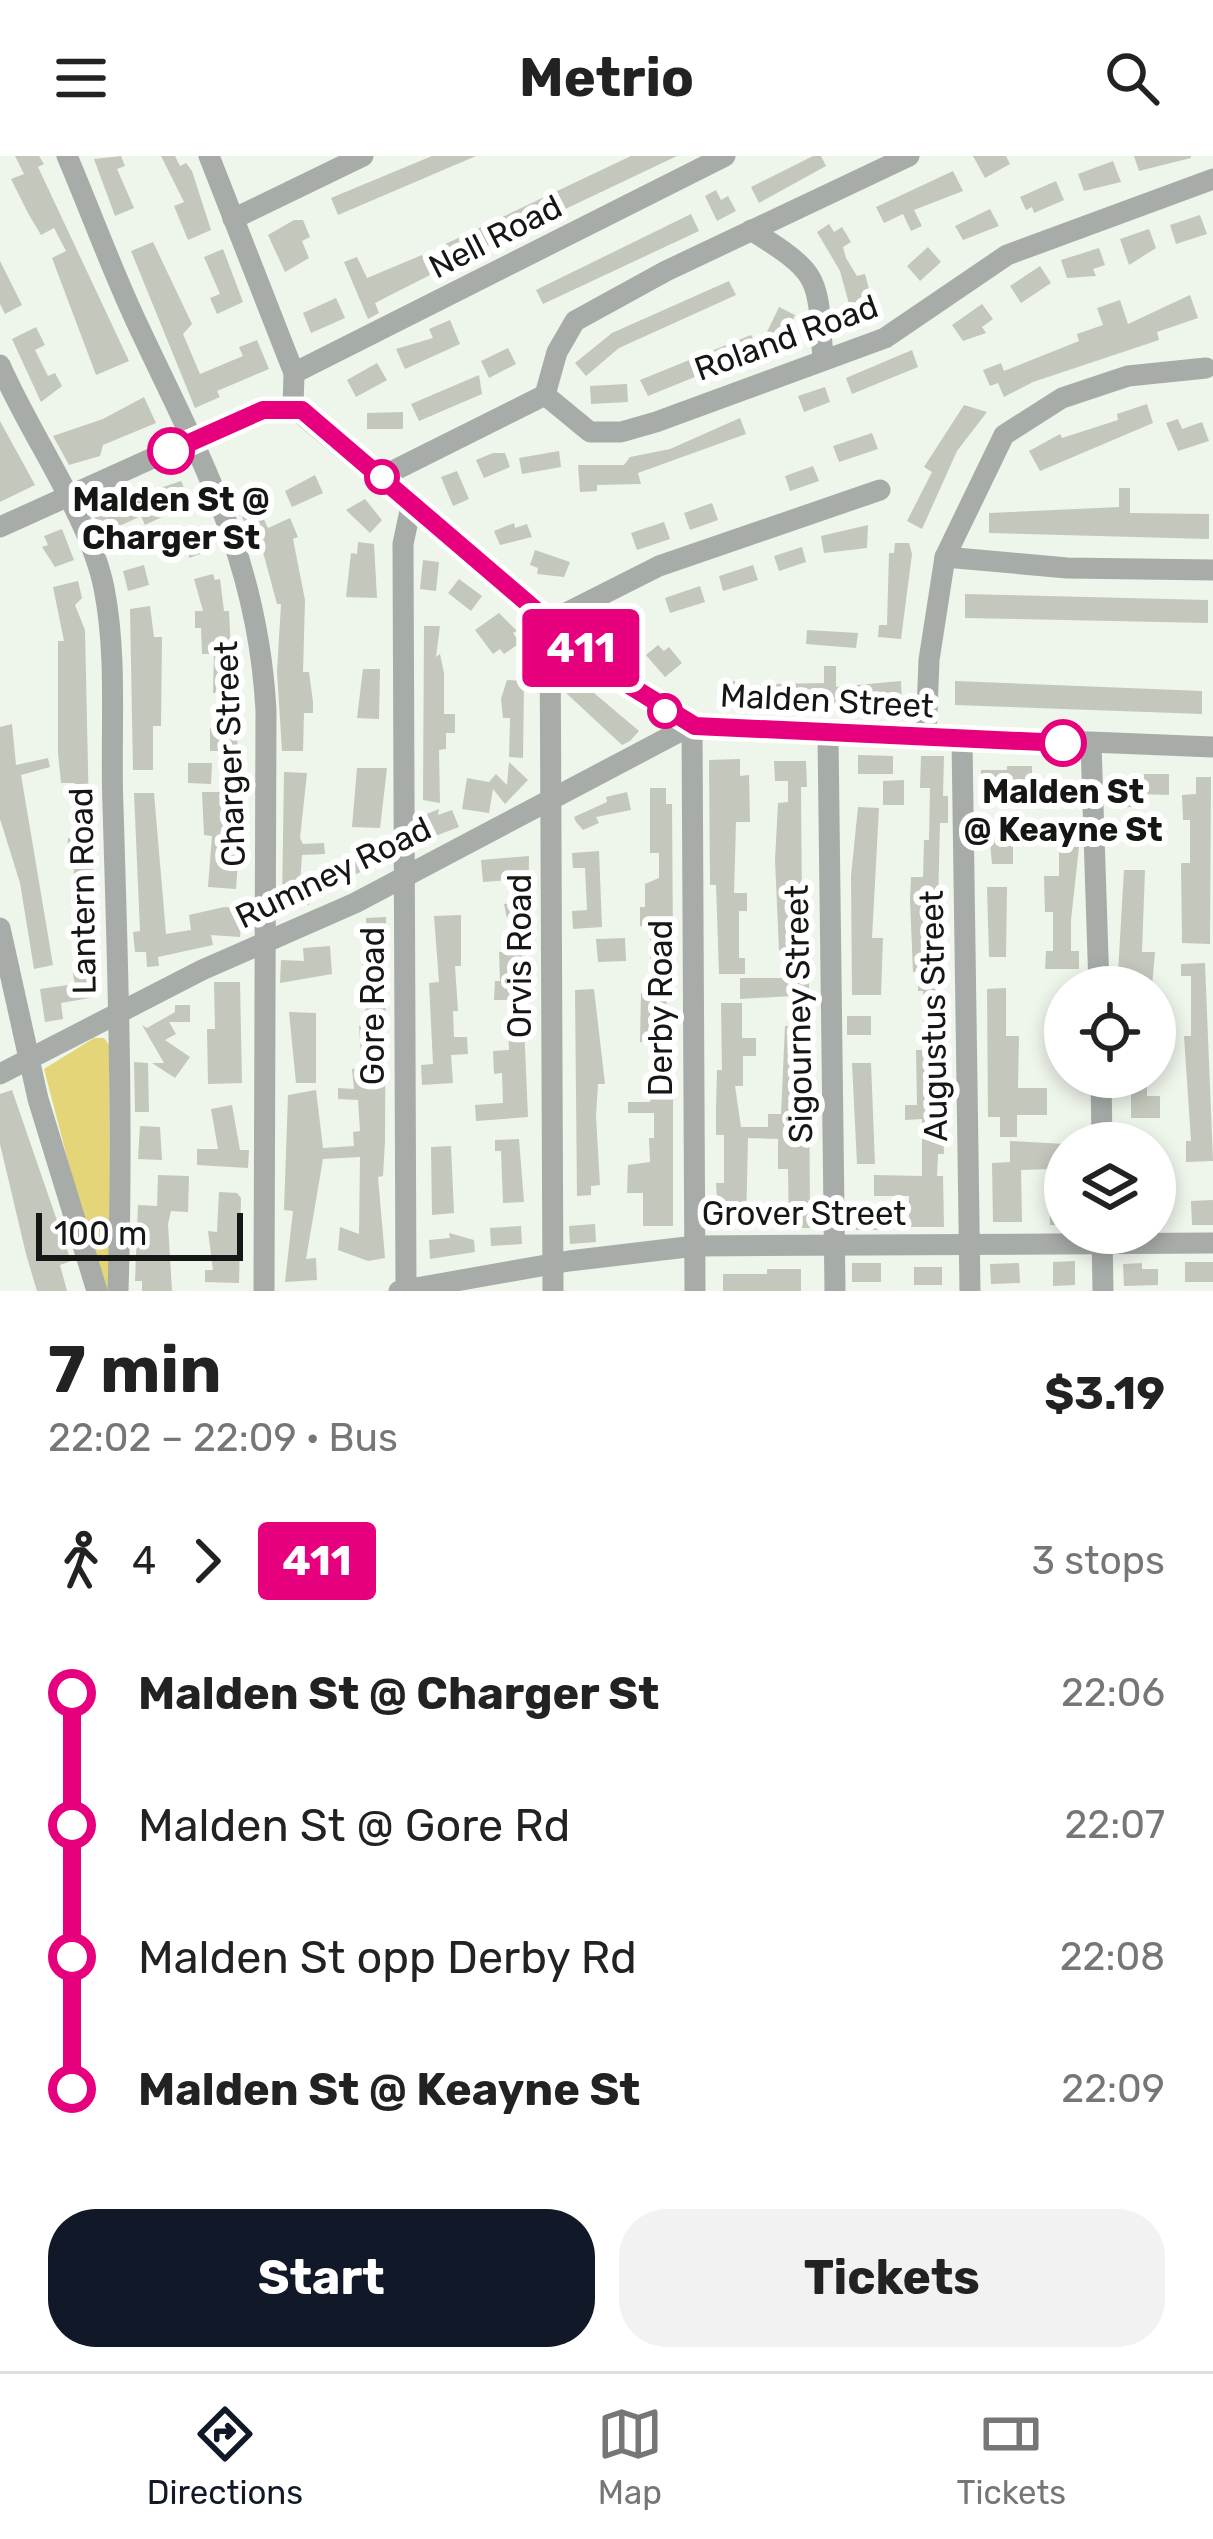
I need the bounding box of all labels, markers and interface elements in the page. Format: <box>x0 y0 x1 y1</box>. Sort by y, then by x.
icon: menu <box>48 45 114 111</box>
icon: search <box>1099 45 1165 111</box>
text: Metrio <box>519 46 694 110</box>
street label: Nell Road <box>422 186 568 286</box>
street label: Roland Road <box>689 286 883 389</box>
marker: Malden St @ Charger St <box>149 429 193 473</box>
unlabelled marker <box>366 461 398 493</box>
place label: Malden St @ Charger St <box>72 480 270 557</box>
line badge: 411 <box>512 609 650 687</box>
text: 411 <box>546 623 616 673</box>
street label: Charger Street <box>206 640 253 868</box>
street label: Malden Street <box>719 675 935 726</box>
unlabelled marker <box>649 695 681 727</box>
marker: Malden St @ Keayne St <box>1041 721 1085 765</box>
place label: Malden St @ Keayne St <box>963 772 1163 849</box>
street label: Lantern Road <box>61 787 104 995</box>
street label: Rumney Road <box>229 808 437 937</box>
street label: Orvis Road <box>500 874 539 1038</box>
street label: Sigourney Street <box>777 884 820 1143</box>
street label: Augustus Street <box>912 890 955 1142</box>
street label: Derby Road <box>641 920 680 1096</box>
street label: Gore Road <box>353 927 392 1085</box>
map controls <box>1044 966 1176 1254</box>
button: locate <box>1044 966 1176 1098</box>
button: layers <box>1044 1122 1176 1254</box>
street label: Grover Street <box>702 1194 906 1233</box>
scale bar <box>36 1207 243 1260</box>
text: 100 m <box>54 1214 147 1253</box>
text: 7 min <box>48 1330 222 1409</box>
text: $3.19 <box>1044 1367 1165 1420</box>
text: 22:02 – 22:09 · Bus <box>48 1415 398 1461</box>
icon: walk <box>48 1528 114 1594</box>
icon: forward <box>174 1528 240 1594</box>
text: 411 <box>282 1536 352 1586</box>
text: 4 <box>132 1538 156 1584</box>
text: 3 stops <box>1031 1538 1165 1584</box>
text: Malden St @ Charger St <box>138 1667 659 1720</box>
text: 22:06 <box>1061 1670 1165 1716</box>
text: Malden St @ Gore Rd <box>138 1799 570 1852</box>
text: 22:07 <box>1064 1802 1165 1848</box>
text: Malden St opp Derby Rd <box>138 1931 637 1984</box>
text: 22:08 <box>1060 1934 1165 1980</box>
text: Malden St @ Keayne St <box>138 2063 640 2116</box>
text: 22:09 <box>1061 2066 1165 2112</box>
button: Start <box>48 2209 595 2347</box>
button: Tickets <box>619 2209 1165 2347</box>
tab: Directions <box>147 2401 303 2512</box>
tab: Map <box>597 2401 663 2512</box>
tab: Tickets <box>957 2401 1066 2512</box>

